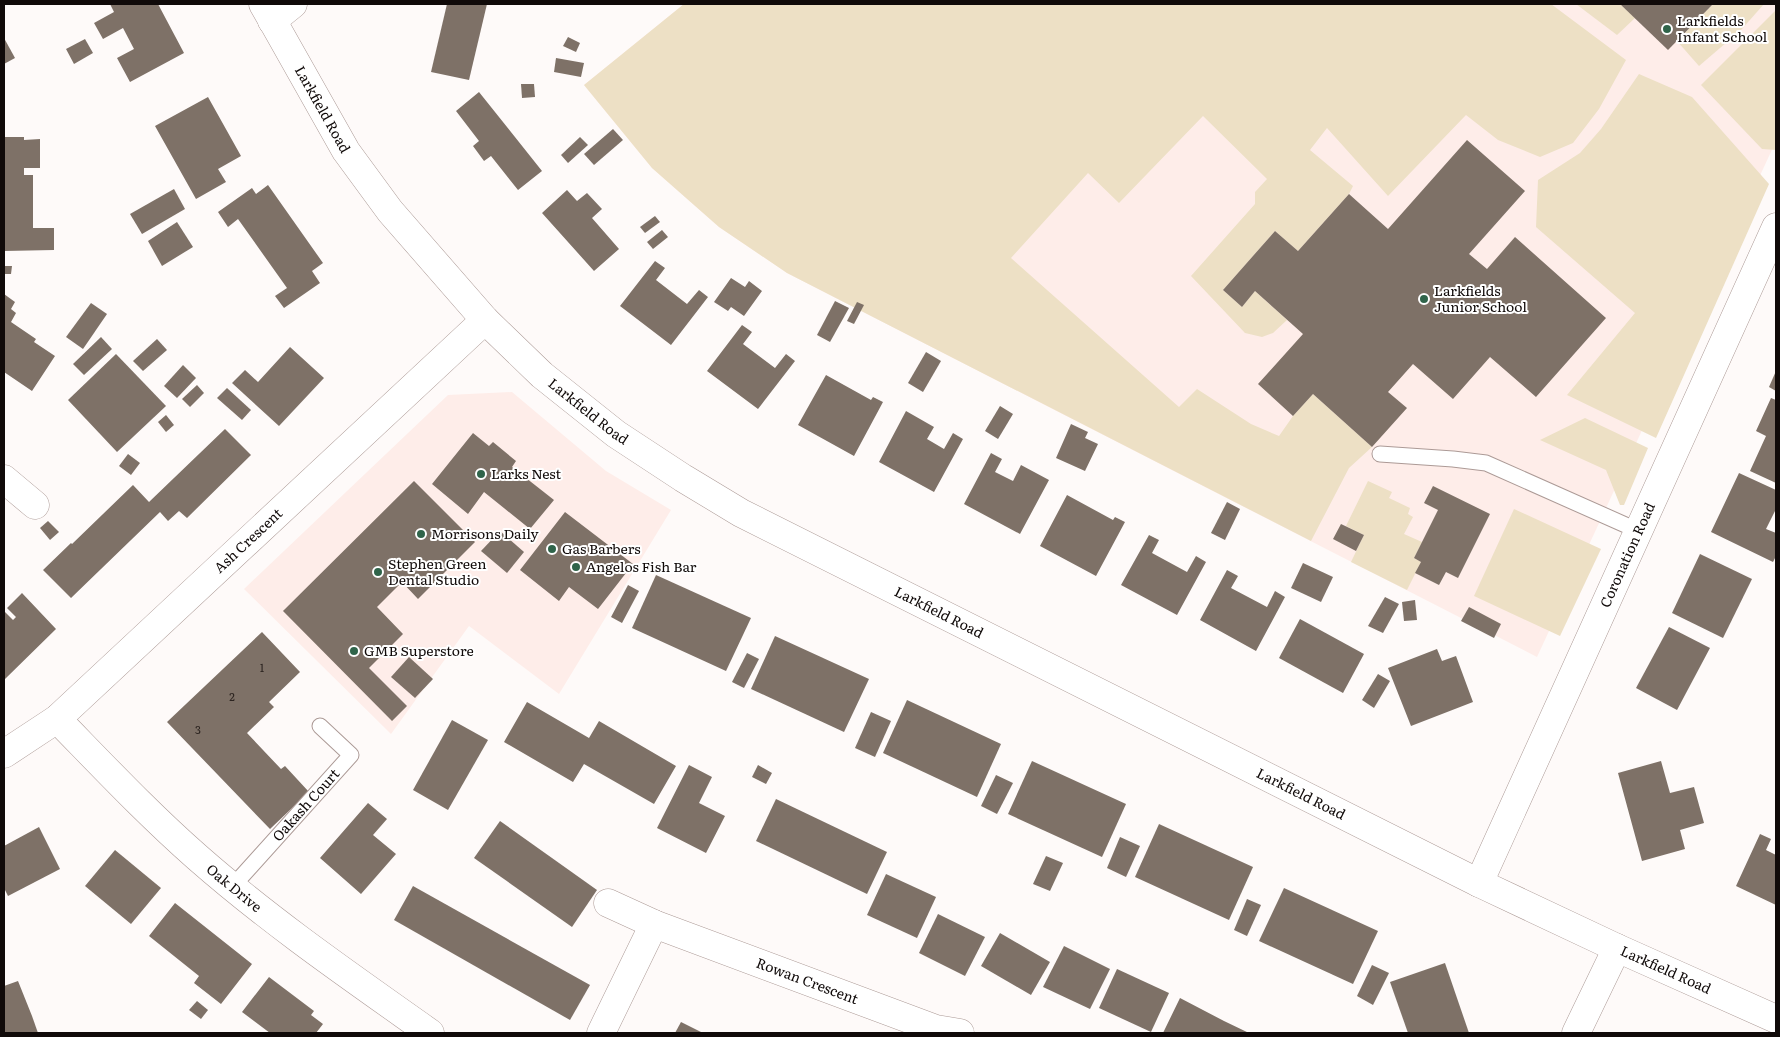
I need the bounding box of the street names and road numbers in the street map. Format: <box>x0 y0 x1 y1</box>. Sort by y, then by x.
street label: Larkfield Road <box>291 62 356 156</box>
street label: Larkfield Road <box>545 373 633 449</box>
street label: Coronation Road <box>1594 498 1659 610</box>
street label: Ash Crescent <box>209 503 286 577</box>
street label: Larkfield Road <box>891 581 988 642</box>
street label: Larkfield Road <box>1254 762 1350 824</box>
street label: Oakash Court <box>267 763 344 845</box>
street label: Oak Drive <box>203 859 267 916</box>
street label: Larkfield Road <box>1618 940 1715 998</box>
street label: Rowan Crescent <box>754 952 862 1008</box>

